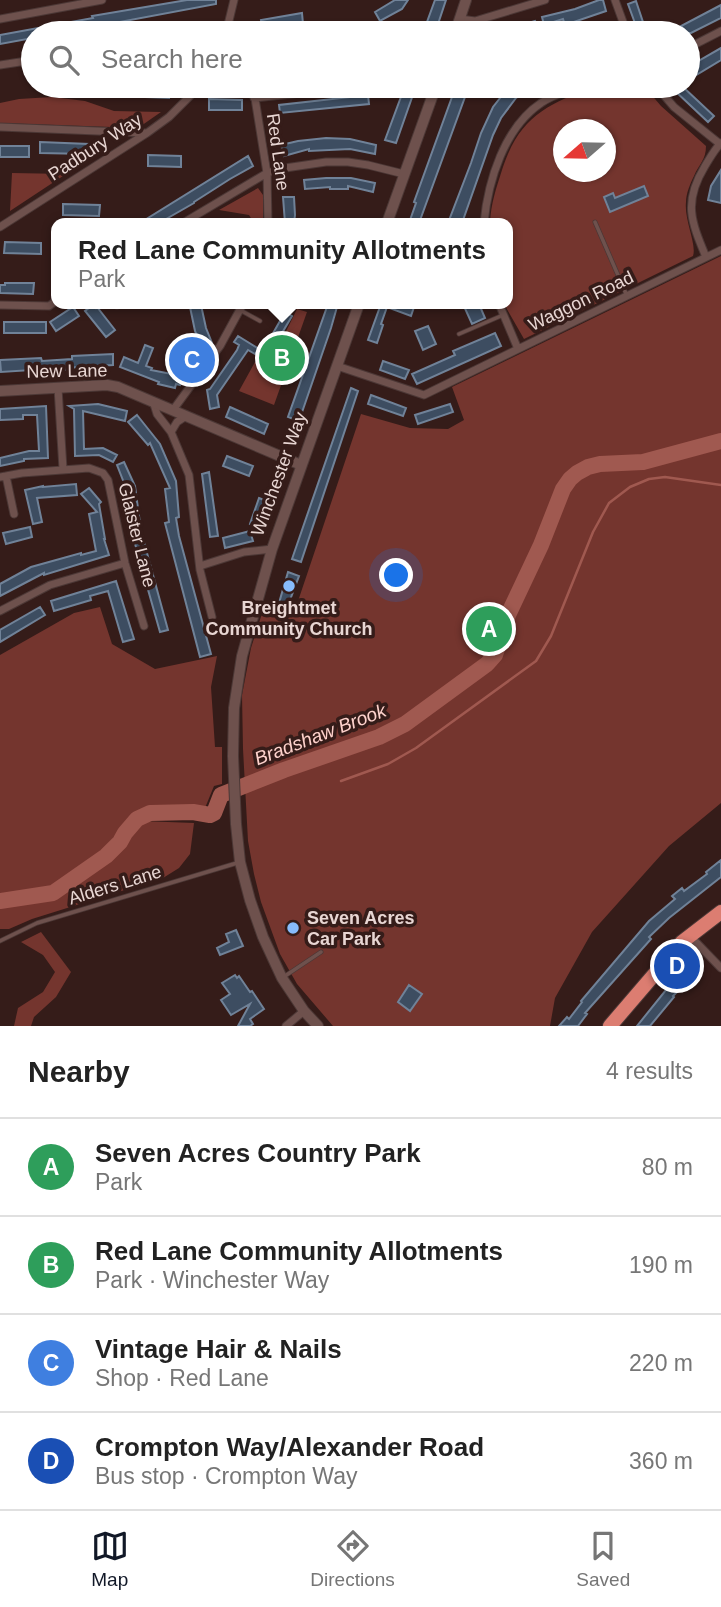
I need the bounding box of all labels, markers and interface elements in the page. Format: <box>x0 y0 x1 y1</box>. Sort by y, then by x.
search box <box>21 21 700 98</box>
icon: search <box>45 41 83 79</box>
text: Search here <box>101 44 243 74</box>
street label: Padbury Way <box>45 109 145 185</box>
street label: Red Lane <box>263 112 293 192</box>
north arrow <box>553 119 616 182</box>
popup <box>51 218 513 309</box>
text: Red Lane Community Allotments <box>78 235 486 265</box>
text: Park <box>78 266 125 292</box>
street label: Waggon Road <box>525 267 637 335</box>
pin: B <box>259 332 305 384</box>
pin: C <box>169 334 215 386</box>
street label: New Lane <box>26 360 108 382</box>
street label: Winchester Way <box>247 409 311 539</box>
street label: Glaister Lane <box>114 481 160 589</box>
your location <box>379 558 413 592</box>
marker: Breightmet Community Church <box>281 578 297 594</box>
place label: Breightmet Community Church <box>205 598 373 639</box>
pin: A <box>466 603 512 655</box>
water label: Bradshaw Brook <box>251 699 390 769</box>
street label: Alders Lane <box>66 861 164 909</box>
place label: Seven Acres Car Park <box>307 908 414 949</box>
marker: Seven Acres Car Park <box>285 920 301 936</box>
pin: D <box>654 940 700 992</box>
text: Nearby <box>28 1055 130 1088</box>
text: 4 results <box>606 1058 693 1084</box>
text: Seven Acres Country Park <box>95 1138 421 1168</box>
text: A <box>43 1154 59 1180</box>
text: 80 m <box>642 1154 693 1180</box>
text: Park <box>95 1169 142 1195</box>
text: Red Lane Community Allotments <box>95 1236 503 1266</box>
text: B <box>43 1252 59 1278</box>
text: 190 m <box>629 1252 693 1278</box>
text: Park · Winchester Way <box>95 1267 329 1293</box>
text: Vintage Hair & Nails <box>95 1334 342 1364</box>
text: C <box>43 1350 59 1376</box>
text: 220 m <box>629 1350 693 1376</box>
text: Shop · Red Lane <box>95 1365 269 1391</box>
text: Crompton Way/Alexander Road <box>95 1432 484 1462</box>
text: D <box>43 1448 59 1474</box>
text: 360 m <box>629 1448 693 1474</box>
text: Bus stop · Crompton Way <box>95 1463 357 1489</box>
tab: Map <box>91 1527 129 1591</box>
tab: Directions <box>310 1527 395 1591</box>
tab: Saved <box>576 1527 630 1591</box>

